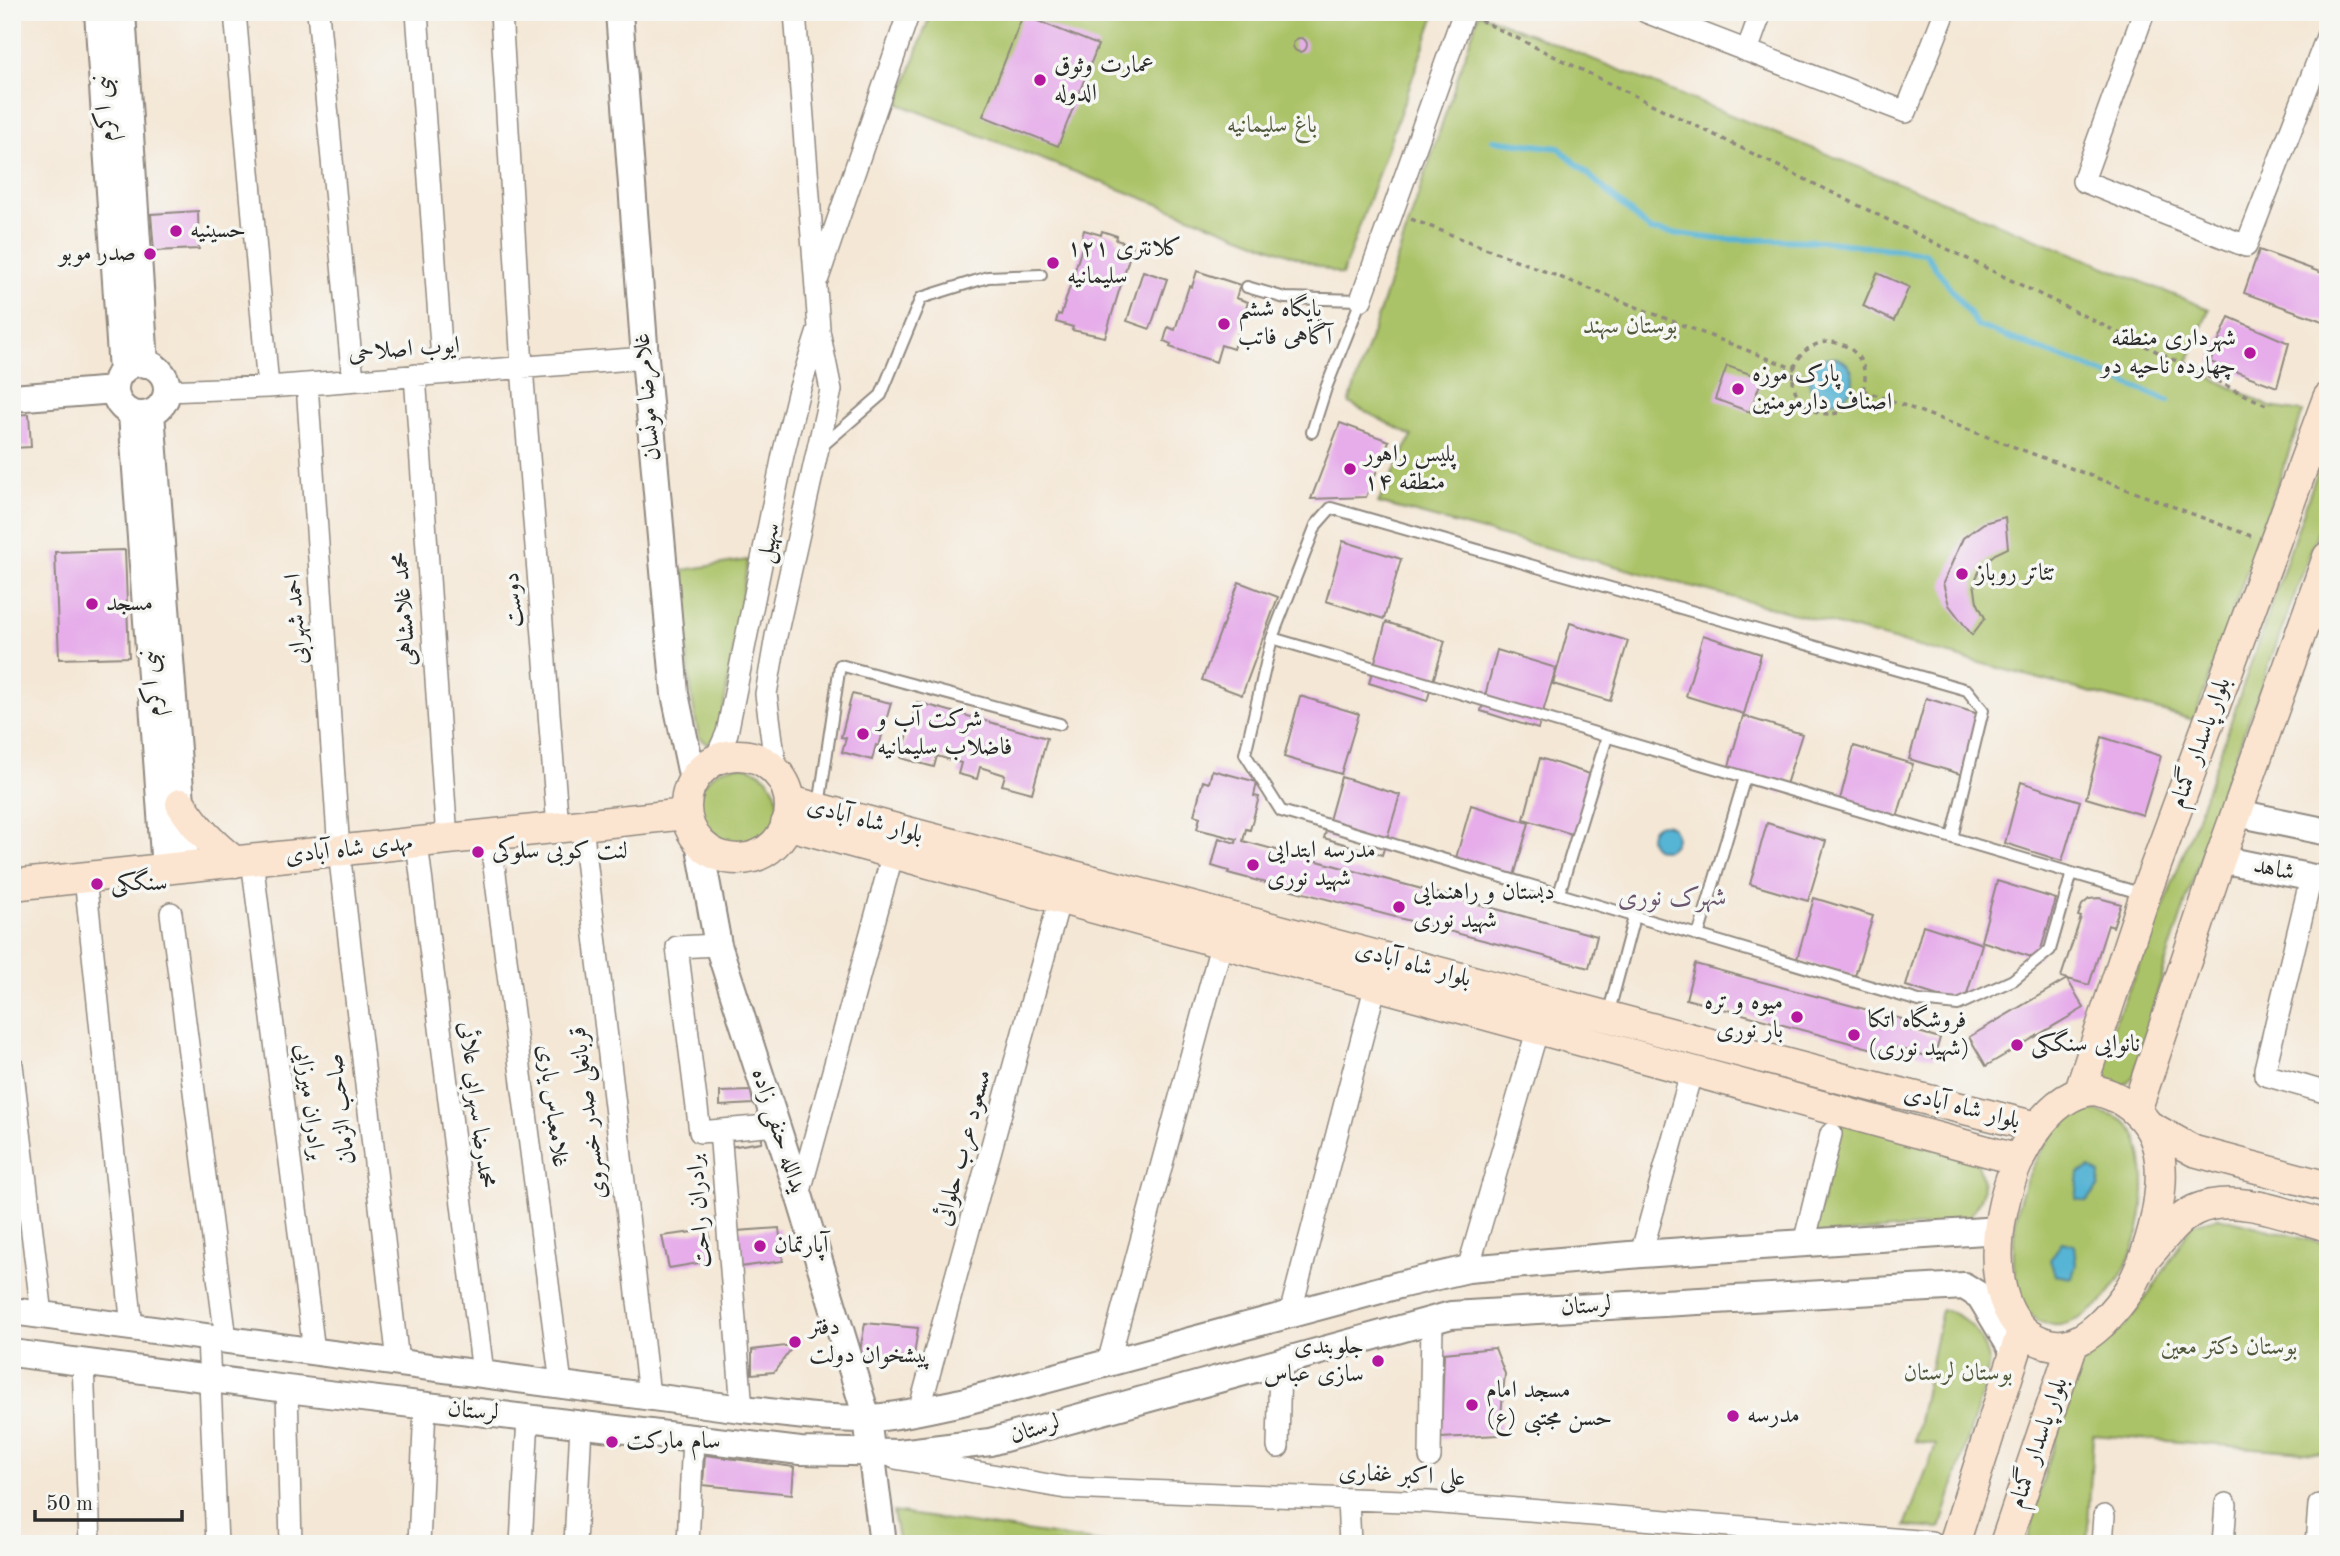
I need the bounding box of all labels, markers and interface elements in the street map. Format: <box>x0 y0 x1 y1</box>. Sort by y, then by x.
place label: عمارت وثوق الدوله <box>1054 54 1154 106</box>
marker: عمارت وثوق الدوله <box>1032 72 1048 88</box>
street label: نبی اکرم <box>88 73 126 143</box>
park label: باغ سلیمانیه <box>1227 114 1317 144</box>
place label: حسینیه <box>190 219 246 243</box>
marker: حسینیه <box>168 223 184 239</box>
place label: كلانتری ١٢١ سلیمانیه <box>1067 236 1182 289</box>
place label: صدر موبو <box>57 242 136 267</box>
marker: صدر موبو <box>142 246 158 262</box>
marker: كلانتری ١٢١ سلیمانیه <box>1045 255 1061 271</box>
place label: پایگاه ششم آگاهی فاتب <box>1238 293 1335 351</box>
park label: بوستان سهند <box>1583 315 1677 340</box>
marker: پایگاه ششم آگاهی فاتب <box>1216 316 1232 332</box>
place label: شهرداری منطقه چهارده ناحیه دو <box>2099 327 2236 381</box>
street label: غلامرضا مونسان <box>629 332 669 462</box>
street label: ایوب اصلاحی <box>347 334 461 367</box>
marker: شهرداری منطقه چهارده ناحیه دو <box>2242 345 2258 361</box>
place label: پارک موزه اصناف دارمومنین <box>1752 363 1892 416</box>
marker: پارک موزه اصناف دارمومنین <box>1730 381 1746 397</box>
place label: پلیس راهور منطقه ۱۴ <box>1362 443 1457 495</box>
marker: پلیس راهور منطقه ۱۴ <box>1342 461 1358 477</box>
street label: سهیل <box>753 521 788 566</box>
street label: محمد غلامشاهی <box>389 551 421 667</box>
place label: تئاتر روباز <box>1974 562 2055 586</box>
marker: تئاتر روباز <box>1954 566 1970 582</box>
street label: دوست <box>500 572 528 628</box>
street label: احمد شهرابی <box>282 573 315 665</box>
place label: مسجد <box>106 592 153 616</box>
marker: مسجد <box>84 596 100 612</box>
street label: نبی اکرم <box>135 648 173 718</box>
street label: بلوار پاسدار گمنام <box>2161 673 2242 814</box>
place label: شرکت آب و فاضلاب سلیمانیه <box>874 704 1012 761</box>
marker: شرکت آب و فاضلاب سلیمانیه <box>855 726 871 742</box>
street label: بلوار شاه آبادی <box>804 790 927 849</box>
street label: مهدی شاه آبادی <box>284 827 414 870</box>
place label: لنت کوبی سلوکی <box>492 835 628 867</box>
place label: مدرسه ابتدایی شهید نوری <box>1267 839 1376 892</box>
marker: لنت کوبی سلوکی <box>470 844 486 860</box>
street label: شاهد <box>2251 854 2297 886</box>
marker: مدرسه ابتدایی شهید نوری <box>1245 857 1261 873</box>
place label: سنگکی <box>111 867 168 898</box>
marker: سنگکی <box>89 876 105 892</box>
place label: دبستان و راهنمایی شهید نوری <box>1413 881 1555 934</box>
district label: شهرک نوری <box>1618 885 1726 913</box>
marker: دبستان و راهنمایی شهید نوری <box>1391 899 1407 915</box>
street label: بلوار شاه آبادی <box>1352 934 1475 993</box>
place label: میوه و تره بار نوری <box>1704 991 1783 1044</box>
place label: فروشگاه اتکا (شهید نوری) <box>1868 1004 1970 1062</box>
marker: میوه و تره بار نوری <box>1789 1009 1805 1025</box>
street label: محمدرضا سهرابی علائی <box>451 1020 501 1190</box>
street label: قربانعلی صدر خسروی <box>567 1025 614 1201</box>
marker: فروشگاه اتکا (شهید نوری) <box>1846 1027 1862 1043</box>
place label: نانوایی سنگکی <box>2031 1028 2140 1059</box>
marker: نانوایی سنگکی <box>2009 1037 2025 1053</box>
street label: برادران میرزایی <box>289 1042 328 1162</box>
street label: غلامعباس یاری <box>532 1043 571 1169</box>
street label: صاحب الزمان <box>322 1052 363 1166</box>
street label: یدالله حنفی زاده <box>744 1066 809 1197</box>
street label: مسعود عرب حلوائی <box>929 1067 999 1229</box>
street label: بلوار شاه آبادی <box>1901 1078 2024 1135</box>
street label: برادران راحت <box>684 1153 716 1269</box>
place label: آپارتمان <box>774 1230 831 1261</box>
marker: آپارتمان <box>752 1238 768 1254</box>
street label: لرستان <box>1560 1293 1612 1320</box>
place label: دفتر پیشخوان دولت <box>806 1316 930 1370</box>
marker: دفتر پیشخوان دولت <box>787 1334 803 1350</box>
place label: جلوبندی سازی عباس <box>1264 1335 1364 1387</box>
park label: بوستان دکتر معین <box>2161 1335 2297 1361</box>
marker: جلوبندی سازی عباس <box>1370 1353 1386 1369</box>
park label: بوستان لرستان <box>1903 1361 2013 1387</box>
street label: بلوار پاسدار گمنام <box>2000 1373 2079 1514</box>
place label: مسجد امام حسن مجتبی (ع) <box>1486 1379 1612 1437</box>
street label: لرستان <box>446 1396 500 1427</box>
marker: مسجد امام حسن مجتبی (ع) <box>1464 1397 1480 1413</box>
place label: مدرسه <box>1747 1404 1800 1428</box>
marker: مدرسه <box>1725 1408 1741 1424</box>
street label: لرستان <box>1007 1410 1063 1449</box>
place label: سام مارکت <box>626 1429 721 1461</box>
marker: سام مارکت <box>604 1434 620 1450</box>
street label: علی اکبر غفاری <box>1338 1460 1466 1494</box>
scale bar <box>35 1479 182 1523</box>
text: 50 m <box>46 1494 93 1515</box>

